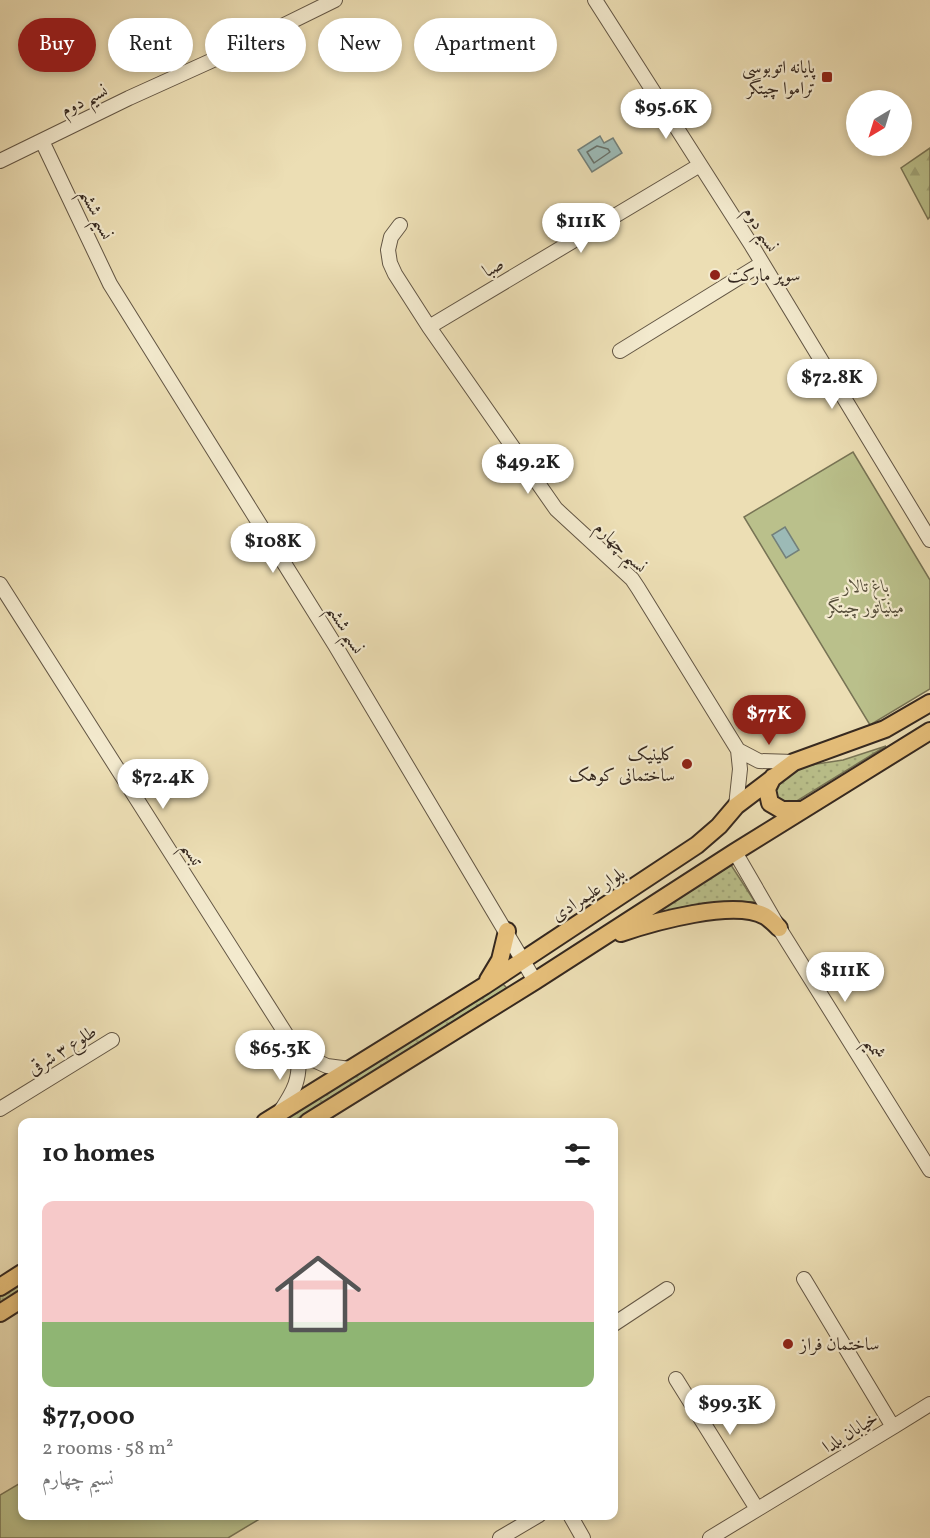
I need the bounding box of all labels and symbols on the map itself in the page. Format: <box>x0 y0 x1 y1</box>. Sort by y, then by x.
place label: پایانه اتوبوسی تراموا چیتگر <box>742 56 817 102</box>
marker: پایانه اتوبوسی تراموا چیتگر <box>820 70 834 84</box>
street label: نسیم دوم <box>57 79 114 127</box>
pin: $95.6K <box>617 89 715 140</box>
north arrow <box>846 90 912 156</box>
street label: نسیم ششم <box>69 185 118 246</box>
street label: نسیم دوم <box>733 202 784 260</box>
pin: $111K <box>539 203 623 254</box>
street label: صبا <box>478 252 509 284</box>
place label: سوپر مارکت <box>727 264 801 289</box>
marker: سوپر مارکت <box>708 268 722 282</box>
pin: $72.8K <box>783 359 881 410</box>
pin: $49.2K <box>479 444 577 495</box>
street label: نسیم چهارم <box>585 517 652 582</box>
pin: $108K <box>231 523 315 574</box>
park label: باغ تالار مینیاتور چیتگر <box>827 575 904 621</box>
street label: نسیم ششم <box>317 600 369 661</box>
pin: $77K <box>733 695 805 746</box>
place label: کلینیک ساختمانی کوهک <box>569 743 675 789</box>
marker: کلینیک ساختمانی کوهک <box>680 757 694 771</box>
pin: $72.4K <box>114 759 212 810</box>
street label: تبسم <box>171 837 209 875</box>
street label: بلوار علیمرادی <box>547 862 631 929</box>
pin: $111K <box>803 952 887 1003</box>
street label: طلوع ۳ شرقی <box>24 1020 103 1083</box>
pin: $65.3K <box>231 1030 329 1081</box>
street label: شمیم <box>854 1033 890 1067</box>
place label: ساختمان فراز <box>798 1333 879 1358</box>
marker: ساختمان فراز <box>781 1337 795 1351</box>
pin: $99.3K <box>681 1385 779 1436</box>
street label: خیابان یلدا <box>818 1406 883 1460</box>

